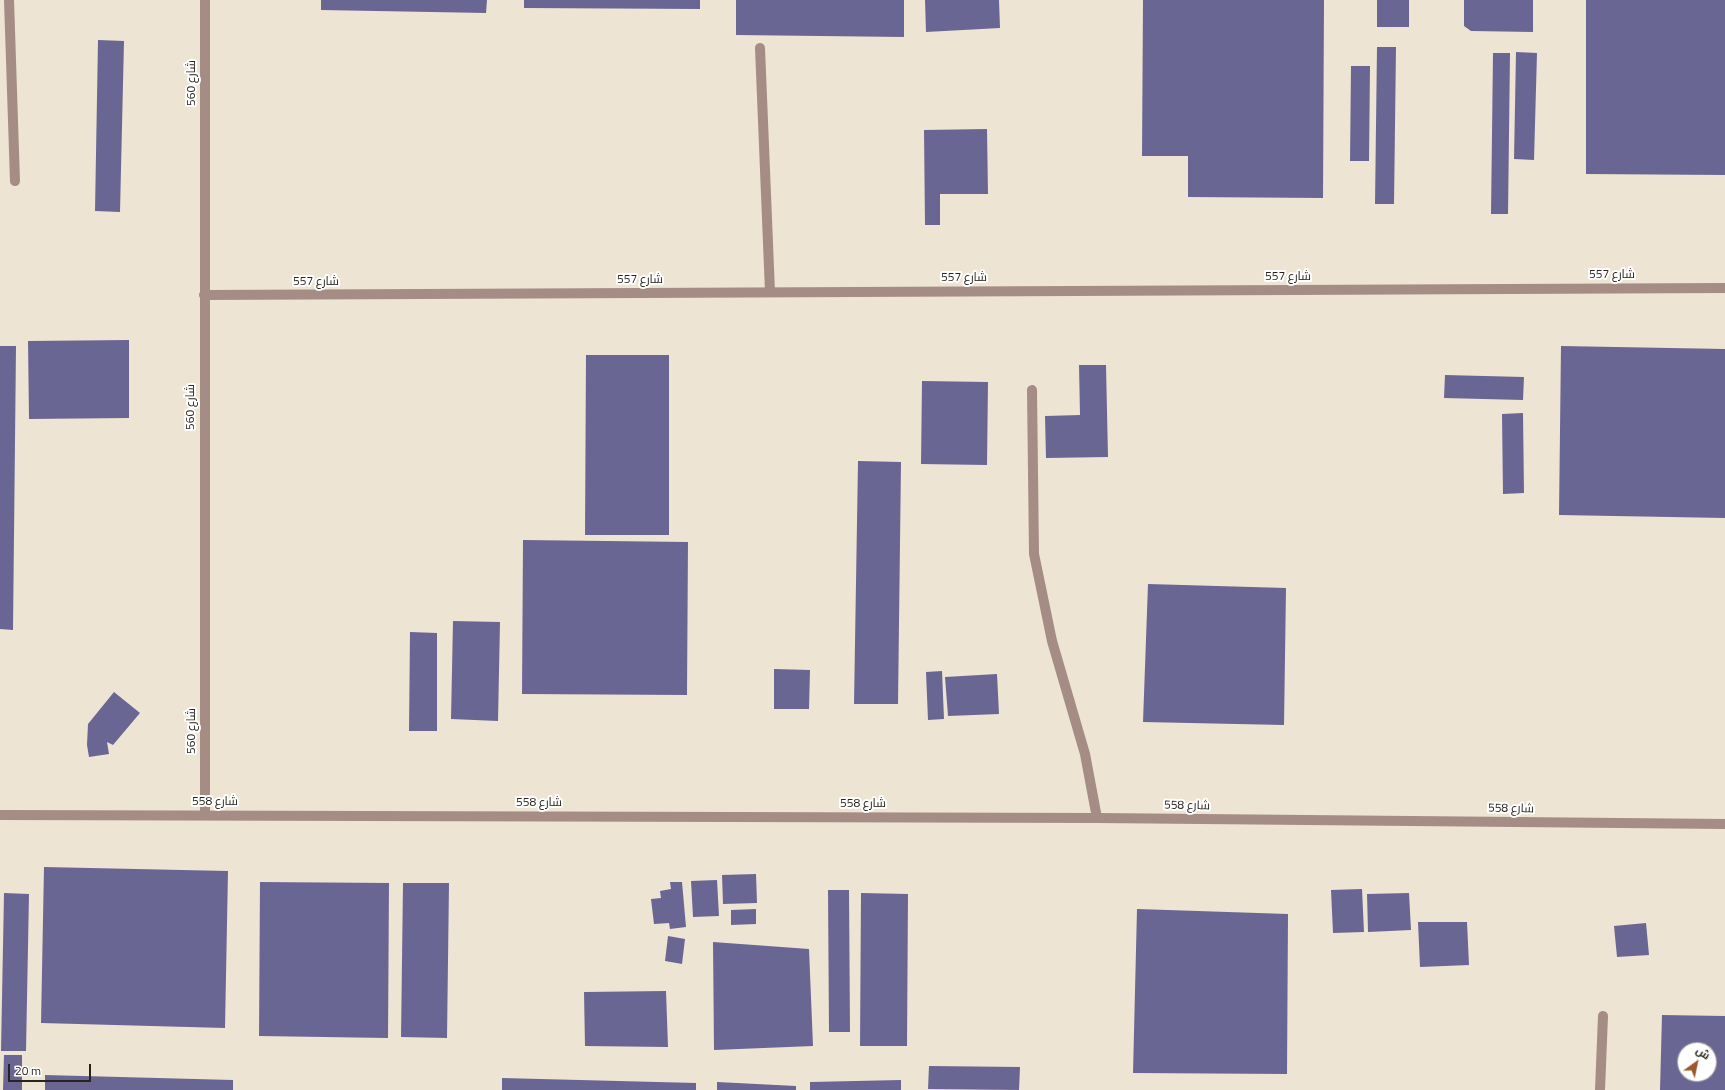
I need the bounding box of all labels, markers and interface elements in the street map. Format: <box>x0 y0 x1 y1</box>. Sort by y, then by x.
street label: شارع 560 <box>185 60 199 106</box>
street label: شارع 557 <box>1589 268 1635 282</box>
street label: شارع 557 <box>1265 270 1311 284</box>
street label: شارع 557 <box>941 271 987 285</box>
street label: شارع 557 <box>617 273 663 287</box>
street label: شارع 557 <box>293 275 339 289</box>
street label: شارع 560 <box>184 384 198 430</box>
street label: شارع 560 <box>185 708 199 754</box>
street label: شارع 558 <box>192 795 238 809</box>
street label: شارع 558 <box>516 796 562 810</box>
street label: شارع 558 <box>840 797 886 811</box>
street label: شارع 558 <box>1164 798 1210 814</box>
street label: شارع 558 <box>1488 801 1534 817</box>
north arrow <box>1677 1042 1717 1082</box>
text: ش <box>1693 1042 1713 1063</box>
scale bar <box>10 1056 93 1082</box>
text: 20 m <box>15 1061 41 1080</box>

